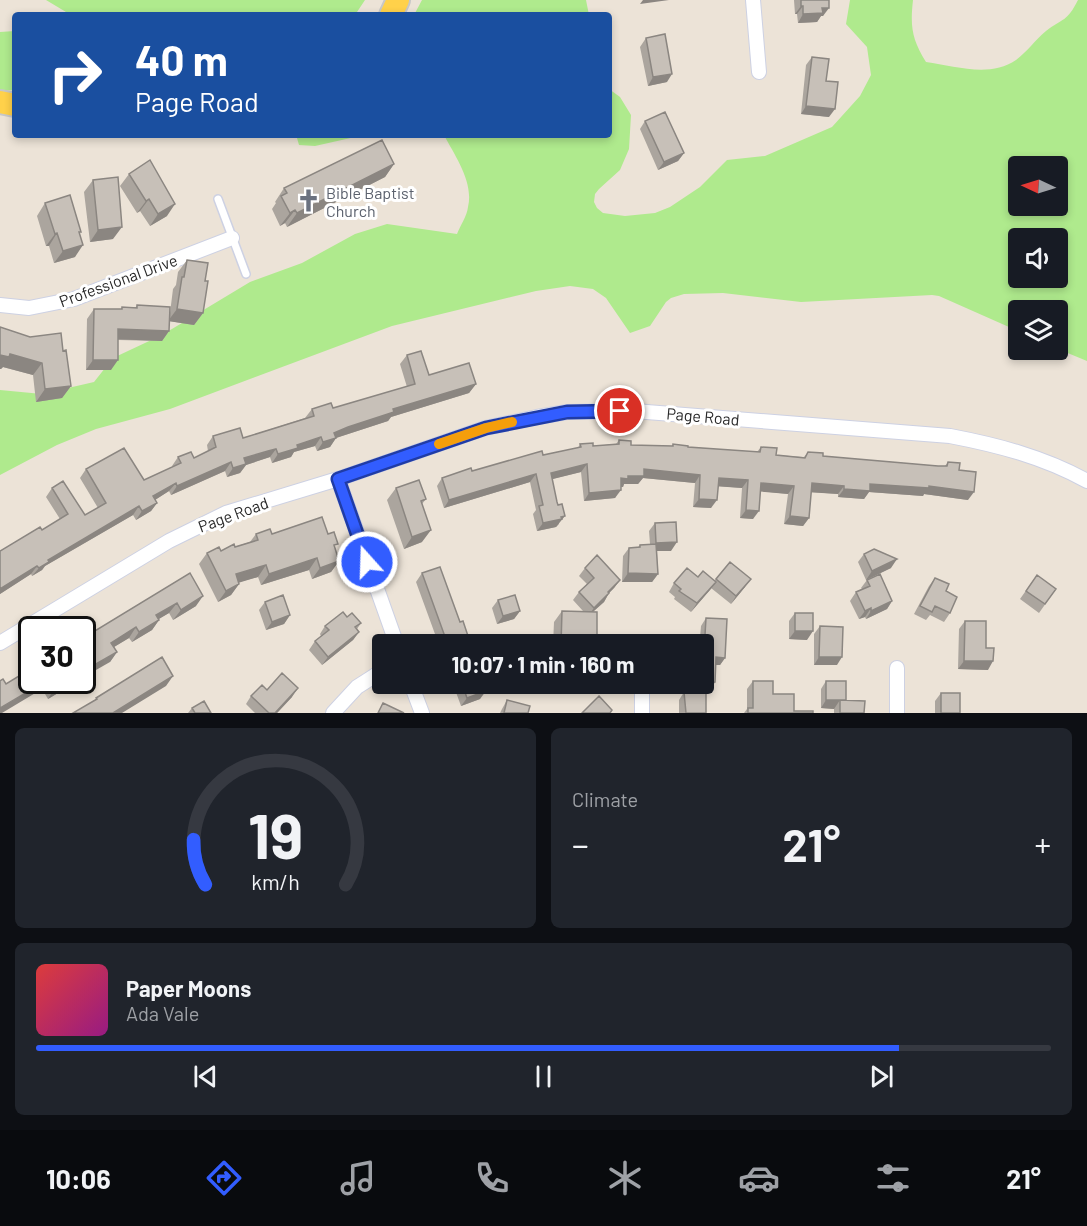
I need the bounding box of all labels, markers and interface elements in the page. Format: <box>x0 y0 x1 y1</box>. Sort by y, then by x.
text: 40 m <box>135 34 228 84</box>
icon: right <box>36 36 114 114</box>
text: Page Road <box>135 85 259 117</box>
north arrow <box>1008 156 1068 216</box>
map controls <box>1008 156 1068 360</box>
place label: Bible Baptist Church <box>326 183 415 220</box>
church icon: Bible Baptist Church <box>295 188 321 214</box>
button: sound <box>1008 228 1068 288</box>
street label: Professional Drive <box>56 250 180 310</box>
button: layers <box>1008 300 1068 360</box>
pin <box>594 385 645 436</box>
icon: arrive <box>603 394 636 427</box>
street label: Page Road <box>666 403 740 429</box>
street label: Page Road <box>195 493 271 535</box>
position arrow <box>335 530 399 594</box>
speed limit sign: 30 <box>18 616 96 694</box>
text: 10:07 · 1 min · 160 m <box>452 651 634 677</box>
text: Climate <box>572 787 638 811</box>
text: 19 <box>248 797 303 871</box>
text: 21° <box>783 817 840 871</box>
text: − <box>572 824 589 864</box>
text: + <box>1035 824 1051 864</box>
text: km/h <box>251 869 300 894</box>
text: Paper Moons <box>126 975 251 1001</box>
text: Ada Vale <box>126 1001 199 1025</box>
icon: previous <box>189 1060 222 1093</box>
icon: pause <box>527 1060 560 1093</box>
icon: next <box>865 1060 898 1093</box>
icon: directions <box>203 1157 245 1199</box>
icon: music <box>337 1157 379 1199</box>
icon: phone <box>471 1157 513 1199</box>
icon: climate <box>604 1157 646 1199</box>
icon: car <box>738 1157 780 1199</box>
icon: filters <box>872 1157 914 1199</box>
text: 10:06 <box>46 1162 111 1194</box>
text: 21° <box>1006 1162 1041 1194</box>

